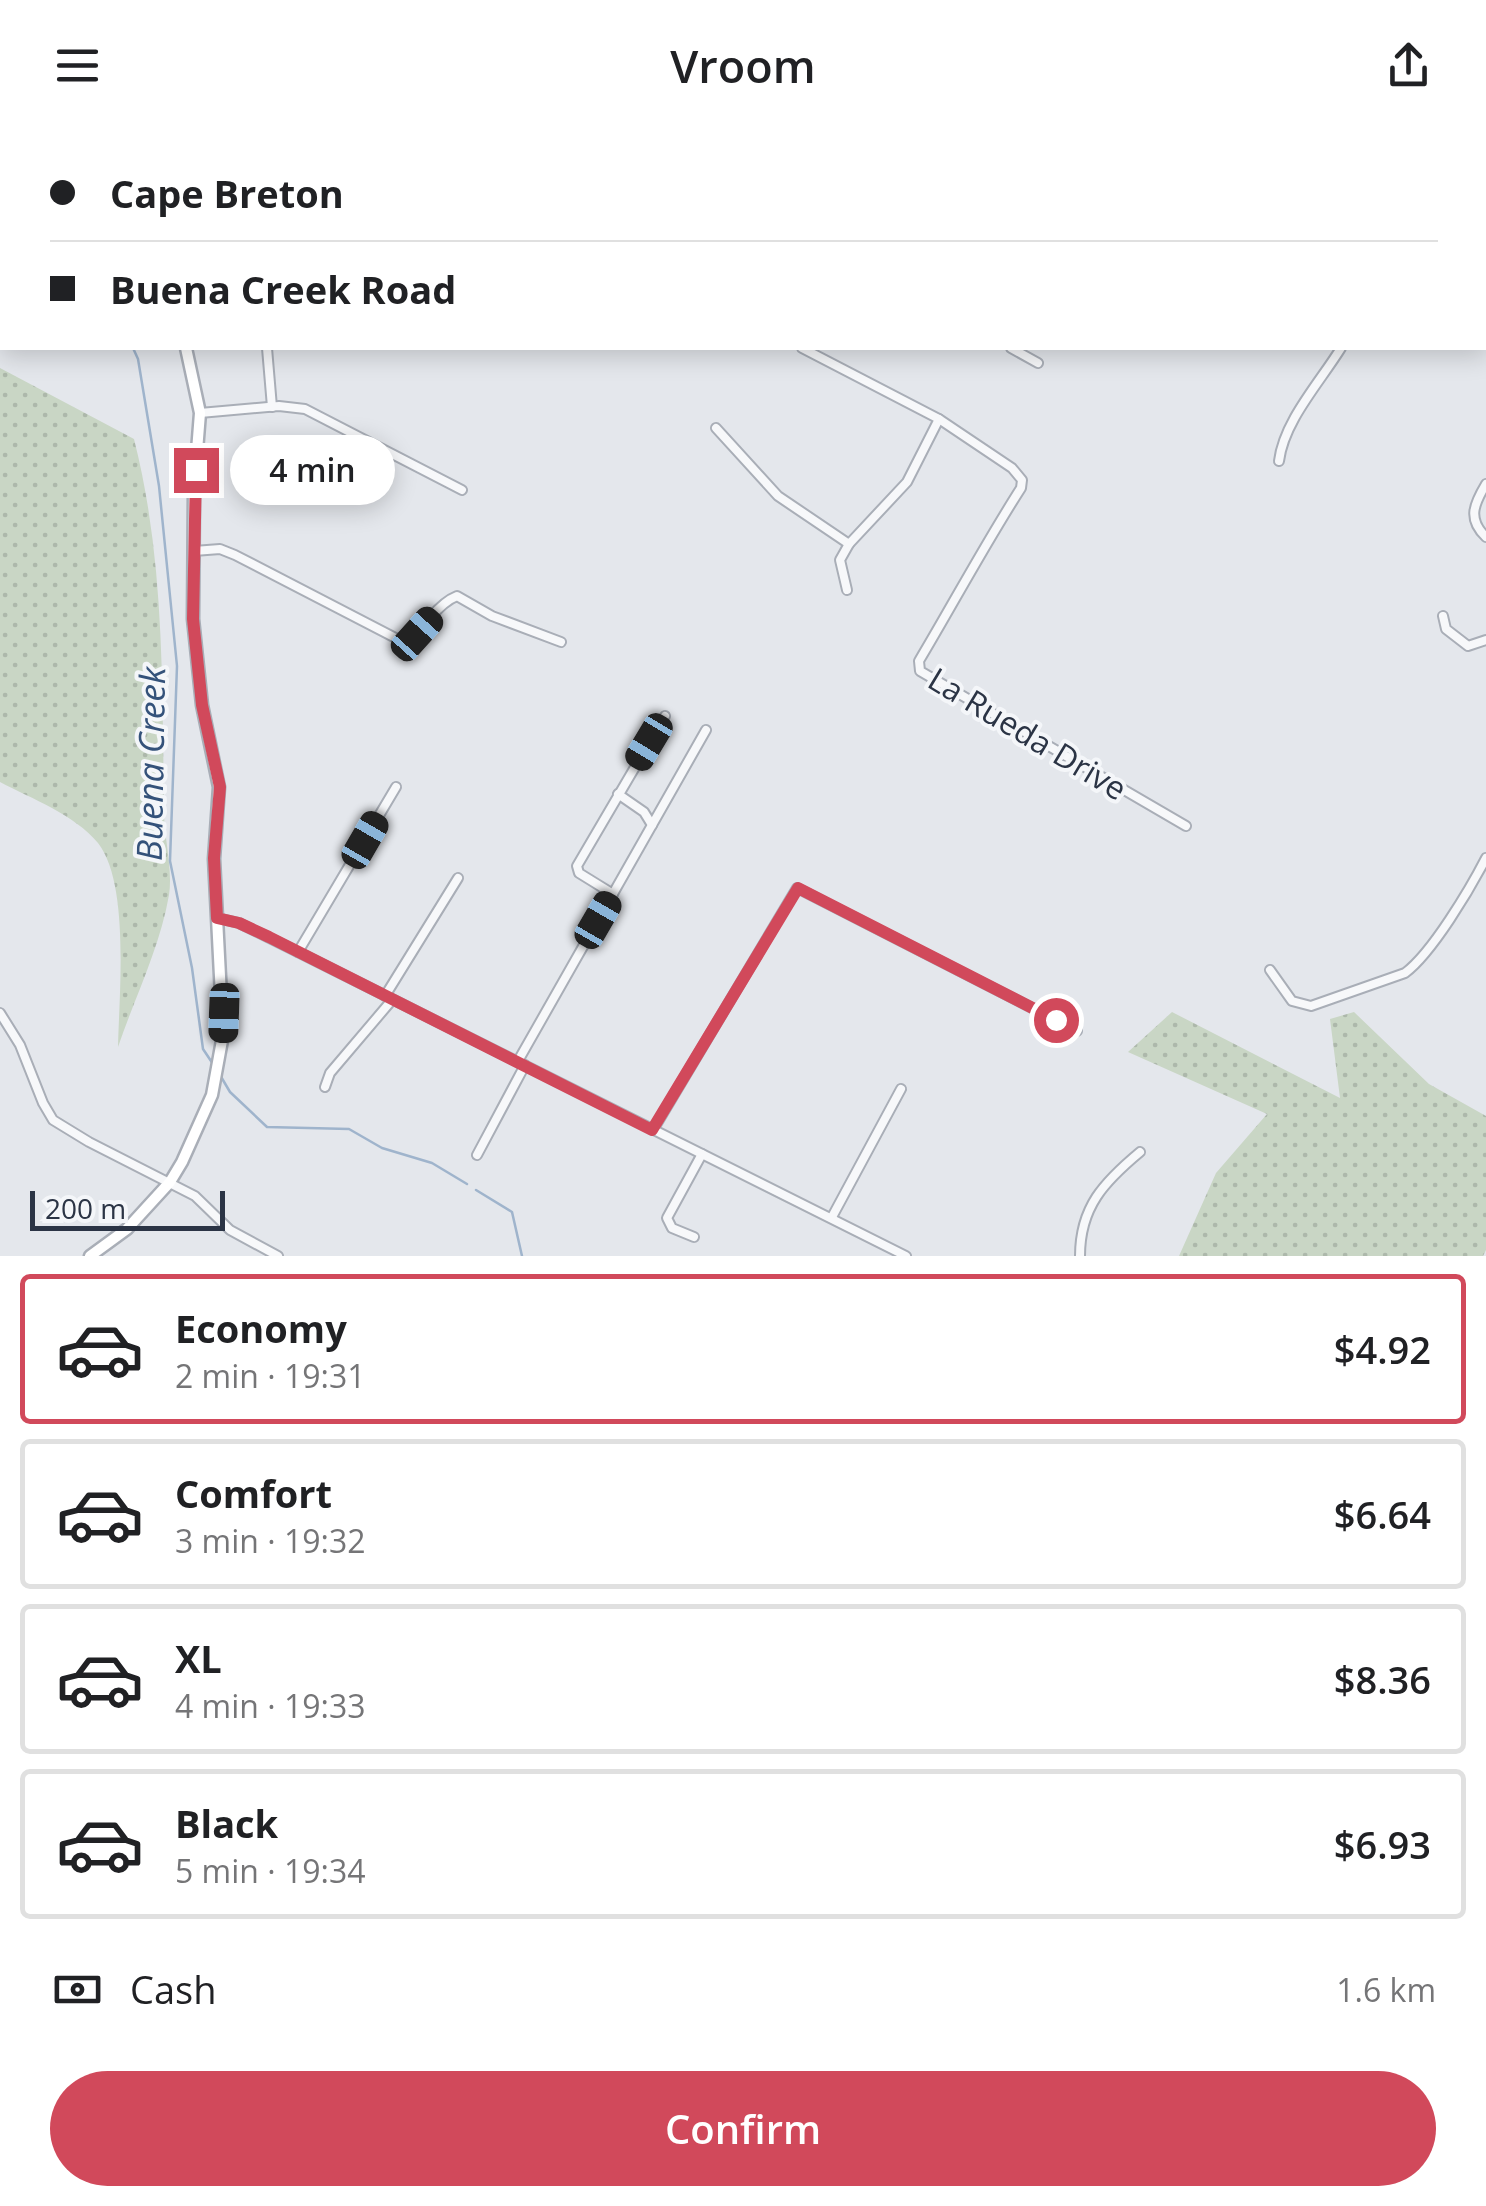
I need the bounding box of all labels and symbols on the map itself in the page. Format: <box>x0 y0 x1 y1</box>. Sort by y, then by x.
callout: 4 min <box>231 435 396 505</box>
route end <box>174 448 219 493</box>
car <box>386 602 448 666</box>
street label: La Rueda Drive <box>921 657 1135 809</box>
water label: Buena Creek <box>125 665 175 861</box>
car <box>621 709 677 775</box>
car <box>337 807 393 873</box>
car <box>570 887 626 953</box>
car <box>208 982 240 1044</box>
route start <box>1034 998 1079 1043</box>
scale bar <box>30 1186 225 1230</box>

